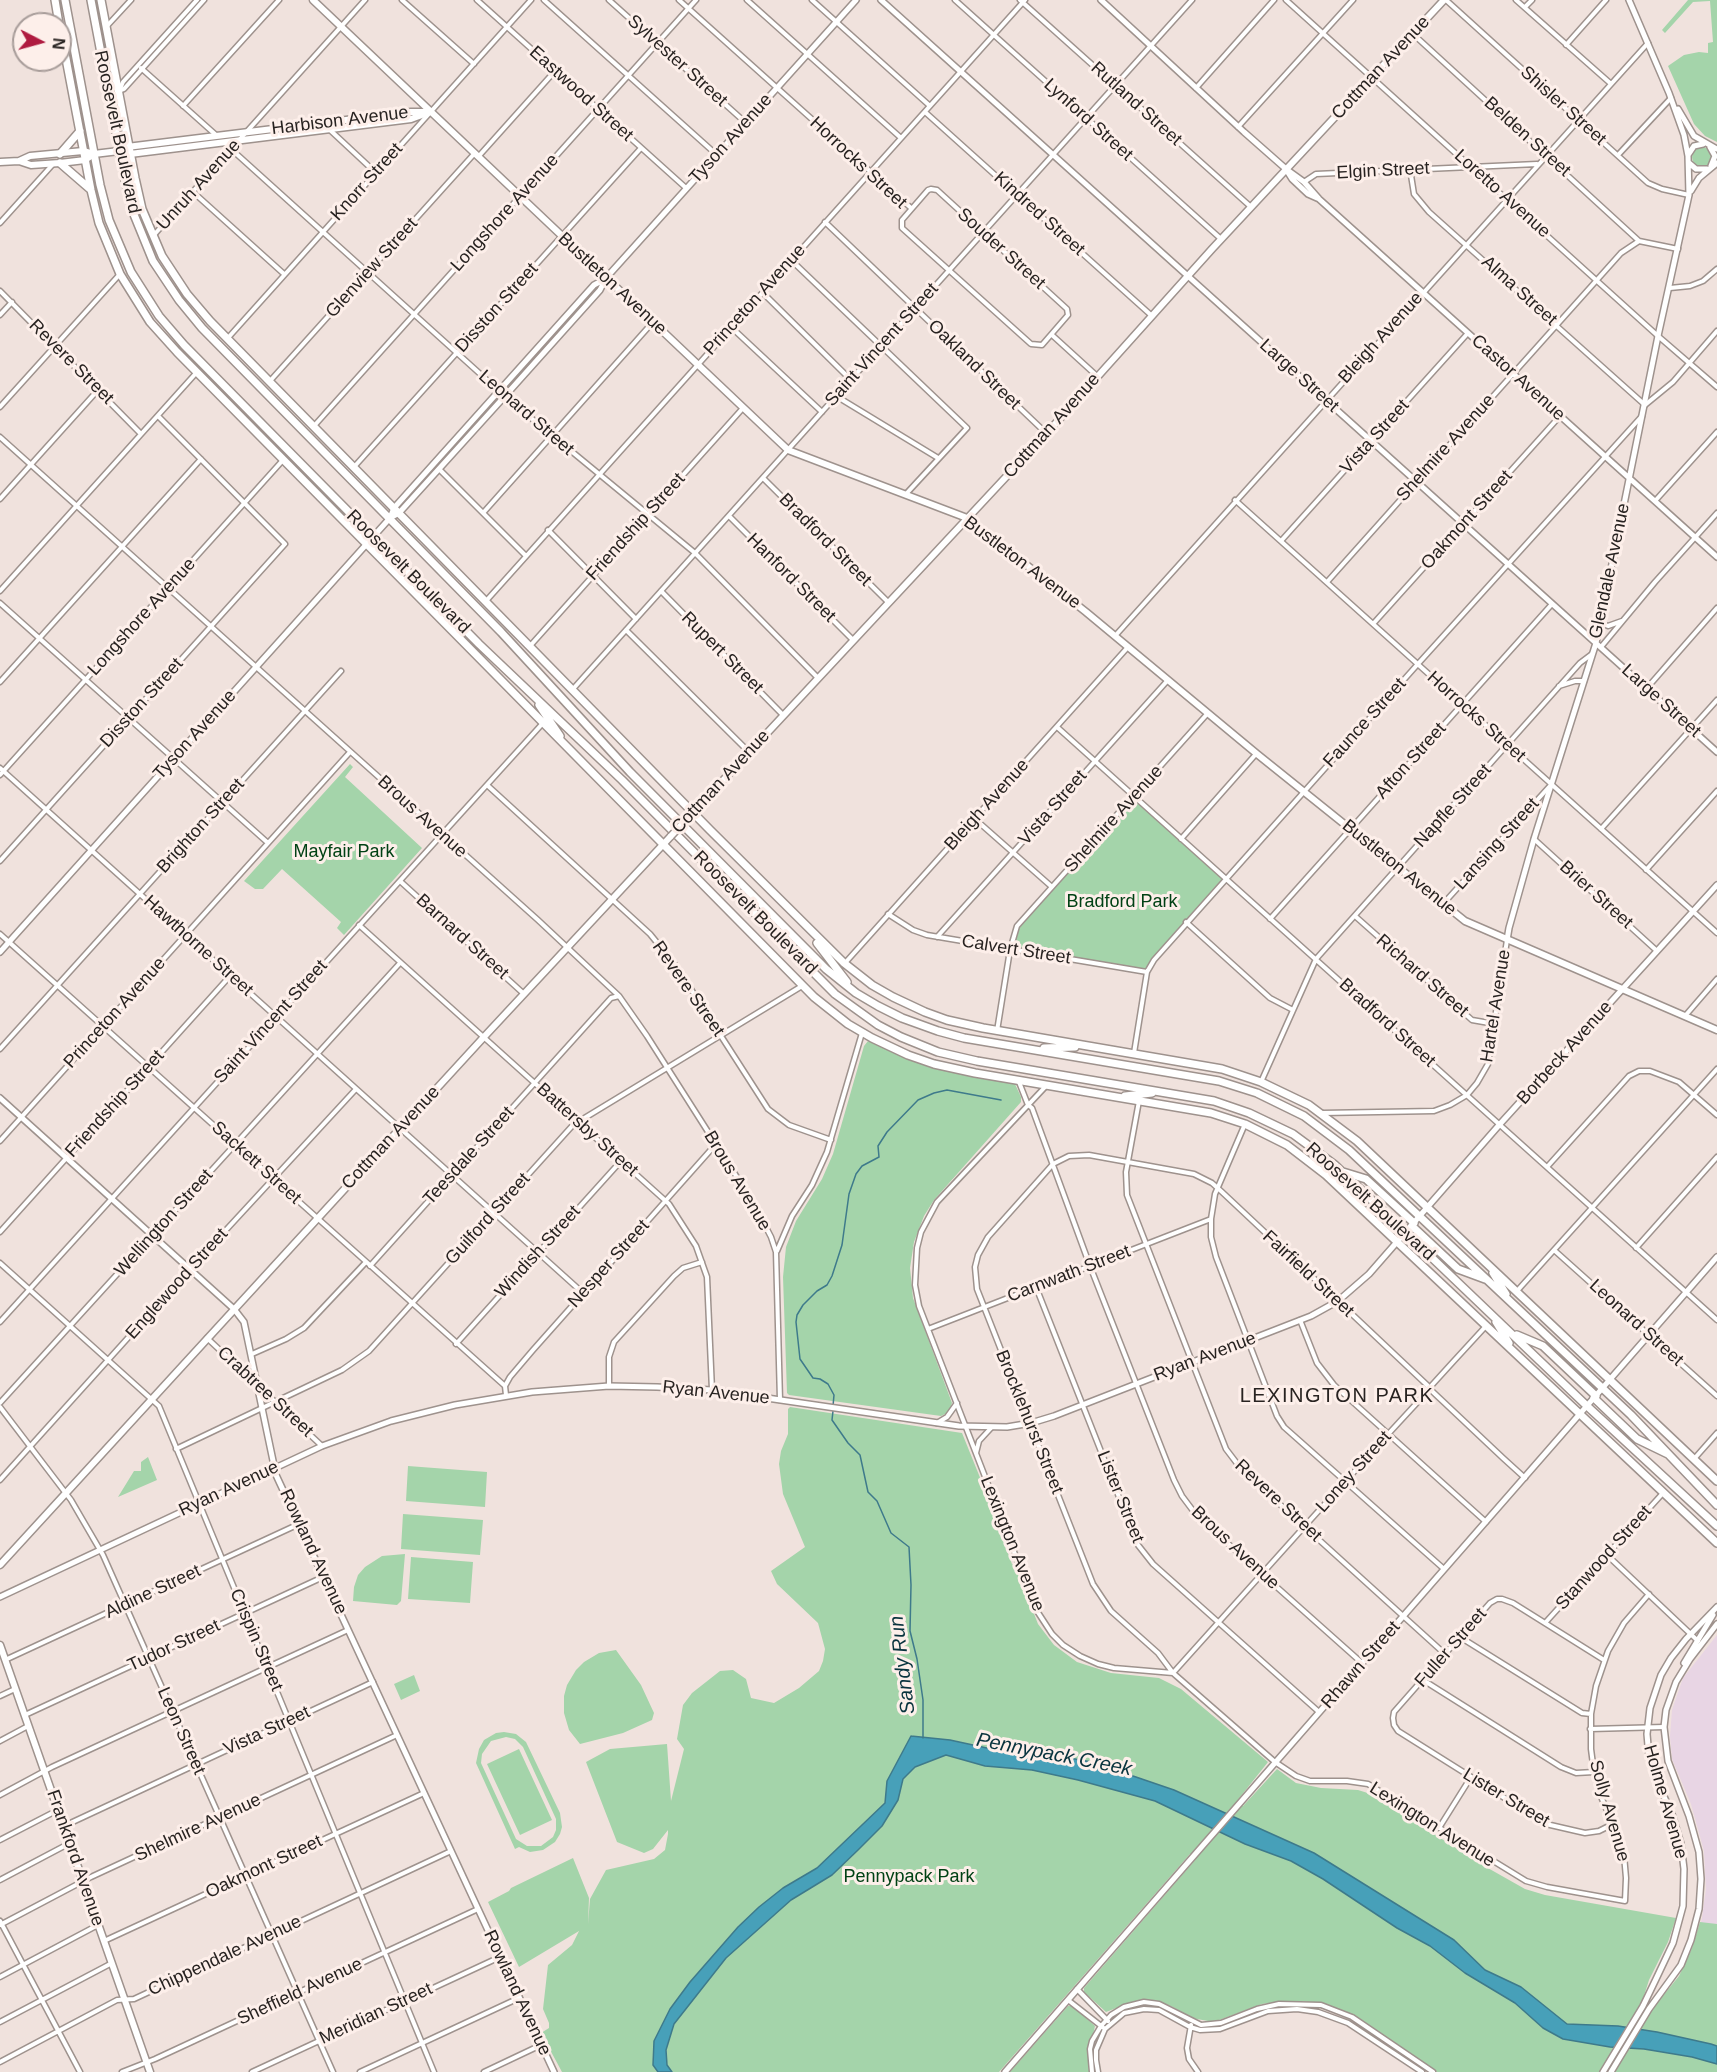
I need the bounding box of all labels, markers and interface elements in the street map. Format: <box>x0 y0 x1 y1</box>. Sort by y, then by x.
street label: Sylvester Street <box>623 10 731 112</box>
north arrow <box>12 12 72 72</box>
street label: Cottman Avenue <box>1327 12 1435 124</box>
text: N <box>49 37 67 50</box>
street label: Eastwood Street <box>525 42 637 146</box>
street label: Roosevelt Boulevard <box>89 49 145 215</box>
street label: Rutland Street <box>1086 57 1186 151</box>
street label: Shisler Street <box>1516 62 1610 150</box>
street label: Lynford Street <box>1039 74 1137 166</box>
street label: Tyson Avenue <box>685 90 777 188</box>
street label: Belden Street <box>1479 92 1575 182</box>
street label: Harbison Avenue <box>270 102 410 140</box>
street label: Horrocks Street <box>805 112 911 214</box>
street label: Unruh Avenue <box>153 135 245 235</box>
street label: Knorr Street <box>327 139 407 225</box>
street label: Loretto Avenue <box>1450 145 1554 243</box>
street label: Longshore Avenue <box>447 150 563 276</box>
street label: Elgin Street <box>1336 158 1430 184</box>
street label: Kindred Street <box>989 167 1089 261</box>
street label: Souder Street <box>953 204 1049 294</box>
street label: Glenview Street <box>321 214 423 322</box>
street label: Bustleton Avenue <box>553 228 671 340</box>
street label: Princeton Avenue <box>700 240 810 360</box>
street label: Alma Street <box>1477 252 1561 330</box>
street label: Disston Street <box>451 259 543 357</box>
street label: Saint Vincent Street <box>821 279 943 411</box>
street label: Bleigh Avenue <box>1334 288 1428 388</box>
street label: Revere Street <box>24 315 118 409</box>
street label: Oakland Street <box>923 316 1025 414</box>
street label: Castor Avenue <box>1467 330 1569 426</box>
street label: Large Street <box>1255 335 1343 417</box>
street label: Leonard Street <box>474 366 578 460</box>
street label: Cottman Avenue <box>999 369 1105 483</box>
street label: Shelmire Avenue <box>1392 390 1500 506</box>
street label: Vista Street <box>1336 395 1414 479</box>
street label: Oakmont Street <box>1417 466 1517 574</box>
street label: Friendship Street <box>582 469 690 585</box>
street label: Bradford Street <box>774 489 876 591</box>
street label: Glendale Avenue <box>1585 501 1635 641</box>
street label: Roosevelt Boulevard <box>342 506 474 638</box>
street label: Bustleton Avenue <box>959 512 1085 614</box>
street label: Hanford Street <box>742 529 840 627</box>
street label: Longshore Avenue <box>84 554 200 680</box>
street label: Rupert Street <box>677 608 767 698</box>
street label: Disston Street <box>96 654 188 752</box>
street label: Large Street <box>1617 660 1705 742</box>
street label: Horrocks Street <box>1422 667 1530 767</box>
street label: Faunce Street <box>1319 674 1411 772</box>
street label: Tyson Avenue <box>149 686 241 784</box>
street label: Afton Street <box>1371 718 1451 804</box>
street label: Cottman Avenue <box>667 726 775 838</box>
street label: Bleigh Avenue <box>940 755 1034 855</box>
street label: Napfle Street <box>1410 760 1496 852</box>
street label: Shelmire Avenue <box>1060 761 1168 877</box>
street label: Vista Street <box>1014 766 1092 850</box>
street label: Brous Avenue <box>373 771 471 863</box>
street label: Brighton Street <box>153 774 249 878</box>
street label: Lansing Street <box>1450 794 1544 894</box>
street label: Bustleton Avenue <box>1338 815 1460 921</box>
park label: Mayfair Park <box>293 841 395 863</box>
street label: Roosevelt Boulevard <box>689 847 821 979</box>
street label: Brier Street <box>1555 857 1637 933</box>
street label: Barnard Street <box>411 890 513 984</box>
street label: Hawthorne Street <box>139 891 257 1001</box>
park label: Bradford Park <box>1066 891 1178 913</box>
street label: Richard Street <box>1372 930 1472 1022</box>
street label: Calvert Street <box>960 931 1072 969</box>
street label: Revere Street <box>647 937 729 1041</box>
street label: Hartel Avenue <box>1476 948 1516 1064</box>
street label: Princeton Avenue <box>60 953 170 1073</box>
street label: Saint Vincent Street <box>210 956 332 1088</box>
street label: Bradford Street <box>1334 974 1440 1072</box>
street label: Borbeck Avenue <box>1513 997 1617 1109</box>
street label: Friendship Street <box>61 1046 169 1162</box>
street label: Battersby Street <box>532 1079 642 1181</box>
street label: Cottman Avenue <box>337 1082 445 1194</box>
street label: Teesdale Street <box>419 1102 519 1210</box>
street label: Sackett Street <box>207 1117 305 1209</box>
street label: Brous Avenue <box>699 1127 775 1235</box>
street label: Roosevelt Boulevard <box>1301 1138 1439 1266</box>
street label: Wellington Street <box>110 1165 218 1281</box>
street label: Guilford Street <box>441 1169 535 1269</box>
street label: Windish Street <box>491 1201 585 1303</box>
street label: Nesper Street <box>564 1216 654 1312</box>
street label: Englewood Street <box>121 1224 233 1344</box>
street label: Fairfield Street <box>1258 1226 1358 1322</box>
street label: Carnwath Street <box>1004 1241 1134 1307</box>
street label: Leonard Street <box>1585 1275 1687 1371</box>
street label: Ryan Avenue <box>1151 1328 1259 1386</box>
street label: Crabtree Street <box>213 1342 317 1442</box>
street label: Brocklehurst Street <box>990 1347 1068 1497</box>
street label: Ryan Avenue <box>661 1377 771 1409</box>
district label: LEXINGTON PARK <box>1240 1384 1434 1408</box>
street label: Loney Street <box>1312 1427 1396 1517</box>
street label: Lister Street <box>1092 1448 1148 1546</box>
street label: Revere Street <box>1230 1455 1326 1547</box>
street label: Ryan Avenue <box>176 1456 282 1522</box>
street label: Lexington Avenue <box>975 1473 1049 1615</box>
street label: Rowland Avenue <box>275 1486 351 1618</box>
street label: Stanwood Street <box>1551 1501 1657 1615</box>
street label: Brous Avenue <box>1186 1502 1284 1594</box>
street label: Aldine Street <box>102 1560 204 1624</box>
street label: Crispin Street <box>225 1586 287 1694</box>
street label: Fuller Street <box>1411 1604 1491 1692</box>
water label: Sandy Run <box>885 1614 921 1716</box>
street label: Tudor Street <box>124 1615 224 1677</box>
street label: Rhawn Street <box>1317 1617 1405 1713</box>
street label: Leon Street <box>152 1684 210 1778</box>
street label: Vista Street <box>220 1702 314 1760</box>
water label: Pennypack Creek <box>974 1728 1134 1782</box>
street label: Holme Avenue <box>1638 1742 1692 1862</box>
street label: Solly Avenue <box>1584 1758 1634 1864</box>
street label: Lister Street <box>1459 1764 1553 1832</box>
street label: Lexington Avenue <box>1365 1778 1499 1872</box>
street label: Frankford Avenue <box>42 1787 108 1929</box>
street label: Shelmire Avenue <box>131 1789 265 1867</box>
street label: Oakmont Street <box>202 1831 326 1903</box>
park label: Pennypack Park <box>843 1866 975 1888</box>
street label: Chippendale Avenue <box>145 1911 305 2001</box>
street label: Rowland Avenue <box>479 1927 555 2059</box>
street label: Sheffield Avenue <box>234 1954 366 2030</box>
street label: Meridian Street <box>316 1978 436 2050</box>

